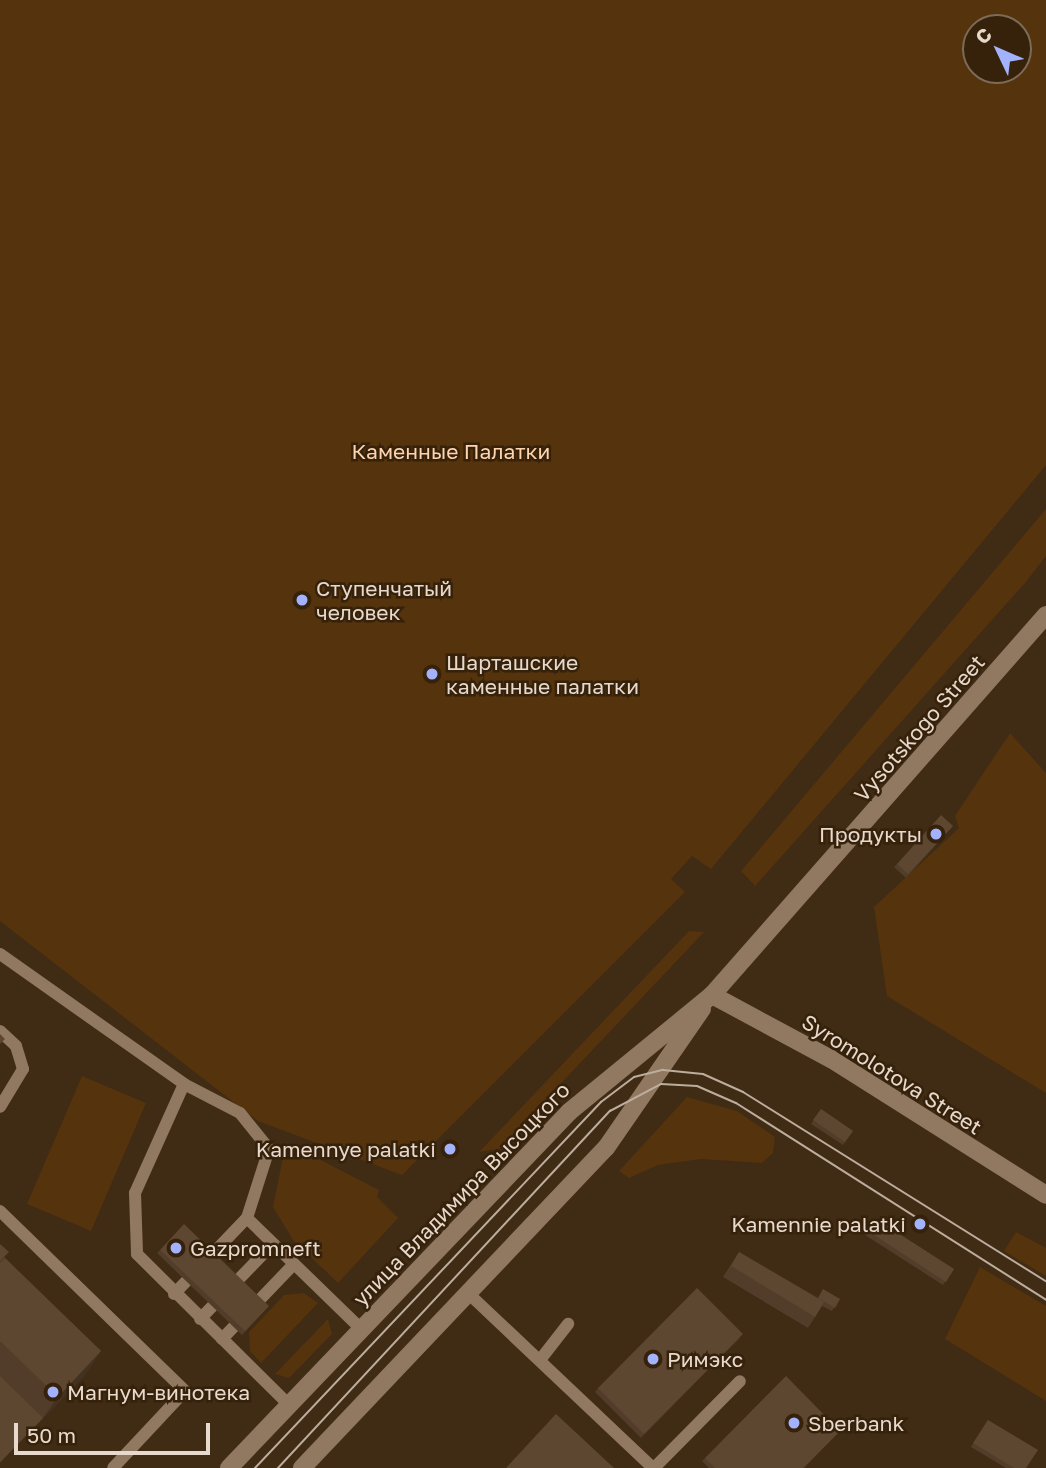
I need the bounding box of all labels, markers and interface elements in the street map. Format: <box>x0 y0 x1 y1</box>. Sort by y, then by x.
north arrow <box>962 14 1032 84</box>
text: С <box>970 23 996 48</box>
park label: Каменные Палатки <box>352 438 550 464</box>
place label: Ступенчатый человек <box>316 575 452 625</box>
marker: Ступенчатый человек <box>294 592 310 608</box>
place label: Шарташские каменные палатки <box>446 649 639 699</box>
street label: Vysotskogo Street <box>848 650 990 806</box>
marker: Шарташские каменные палатки <box>424 666 440 682</box>
place label: Продукты <box>819 821 922 847</box>
marker: Продукты <box>928 826 944 842</box>
street label: Syromolotova Street <box>798 1009 986 1139</box>
street label: улица Владимира Высоцкого <box>347 1077 575 1311</box>
place label: Kamennye palatki <box>256 1136 436 1162</box>
marker: Kamennye palatki <box>442 1141 458 1157</box>
place label: Kamennie palatki <box>731 1211 906 1237</box>
marker: Kamennie palatki <box>912 1216 928 1232</box>
place label: Gazpromneft <box>190 1235 321 1261</box>
marker: Gazpromneft <box>168 1240 184 1256</box>
place label: Римэкс <box>667 1346 743 1372</box>
marker: Римэкс <box>645 1351 661 1367</box>
place label: Магнум-винотека <box>67 1379 250 1405</box>
marker: Магнум-винотека <box>45 1384 61 1400</box>
scale bar <box>18 1408 214 1452</box>
place label: Sberbank <box>808 1410 904 1436</box>
marker: Sberbank <box>786 1415 802 1431</box>
text: 50 m <box>27 1422 76 1448</box>

